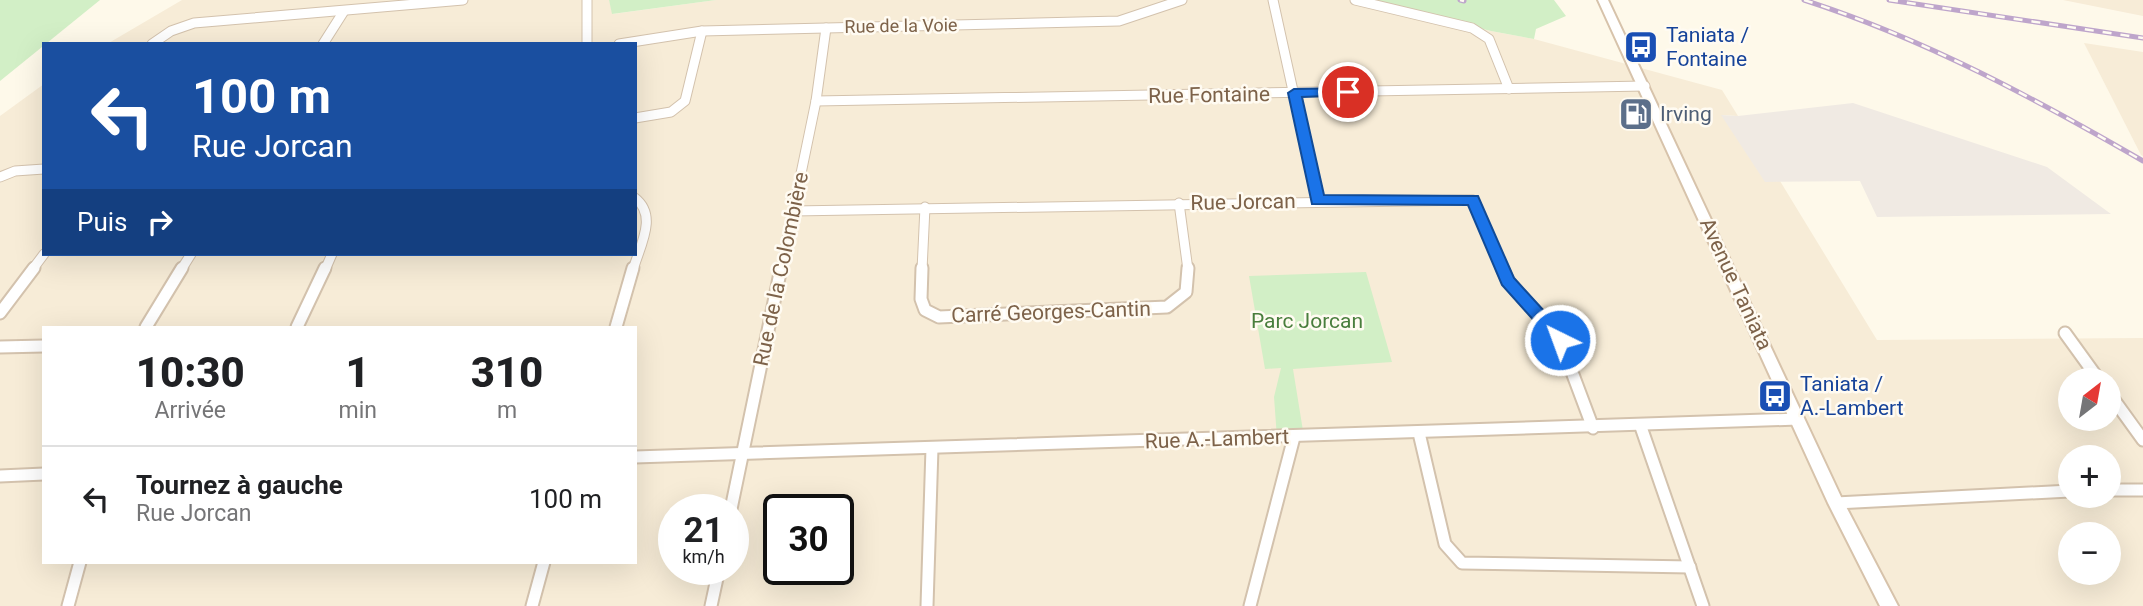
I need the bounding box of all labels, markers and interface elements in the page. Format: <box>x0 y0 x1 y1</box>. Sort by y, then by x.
street label: Rue de la Voie <box>844 14 958 37</box>
place label: Taniata / Fontaine <box>1666 23 1749 71</box>
bus stop icon: Taniata / Fontaine <box>1622 28 1660 66</box>
pin <box>1318 62 1378 122</box>
text: 100 m <box>192 68 331 125</box>
icon: left <box>77 70 168 161</box>
icon: arrive <box>1329 73 1367 111</box>
street label: Rue Fontaine <box>1148 82 1270 108</box>
fuel station icon: Irving <box>1617 95 1655 133</box>
place label: Irving <box>1660 102 1712 126</box>
text: Rue Jorcan <box>192 127 353 165</box>
street label: Rue de la Colombière <box>749 170 813 368</box>
street label: Rue Jorcan <box>1190 189 1296 215</box>
icon: right <box>141 203 179 241</box>
text: Puis <box>77 207 127 237</box>
street label: Avenue Taniata <box>1695 214 1777 354</box>
street label: Carré Georges-Cantin <box>951 297 1151 327</box>
position arrow <box>1523 303 1597 377</box>
park label: Parc Jorcan <box>1251 309 1363 333</box>
text: 10:30 <box>136 348 245 397</box>
text: 1 <box>346 348 370 397</box>
text: 310 <box>471 348 543 397</box>
north arrow <box>2058 368 2121 430</box>
map controls <box>2058 368 2121 585</box>
place label: Taniata / A.-Lambert <box>1800 372 1904 420</box>
bus stop icon: Taniata / A.-Lambert <box>1756 377 1794 415</box>
text: Arrivée <box>154 397 226 424</box>
text: min <box>338 397 377 424</box>
text: m <box>497 397 517 424</box>
street label: Rue A.-Lambert <box>1144 424 1290 454</box>
button: + <box>2058 445 2121 508</box>
text: Tournez à gauche <box>136 470 343 500</box>
icon: left <box>77 480 115 518</box>
text: 100 m <box>529 484 602 514</box>
speed limit sign: 30 <box>763 494 854 585</box>
text: Rue Jorcan <box>136 500 251 527</box>
text: 21 <box>683 510 724 551</box>
button: − <box>2058 522 2121 585</box>
text: km/h <box>682 546 725 567</box>

